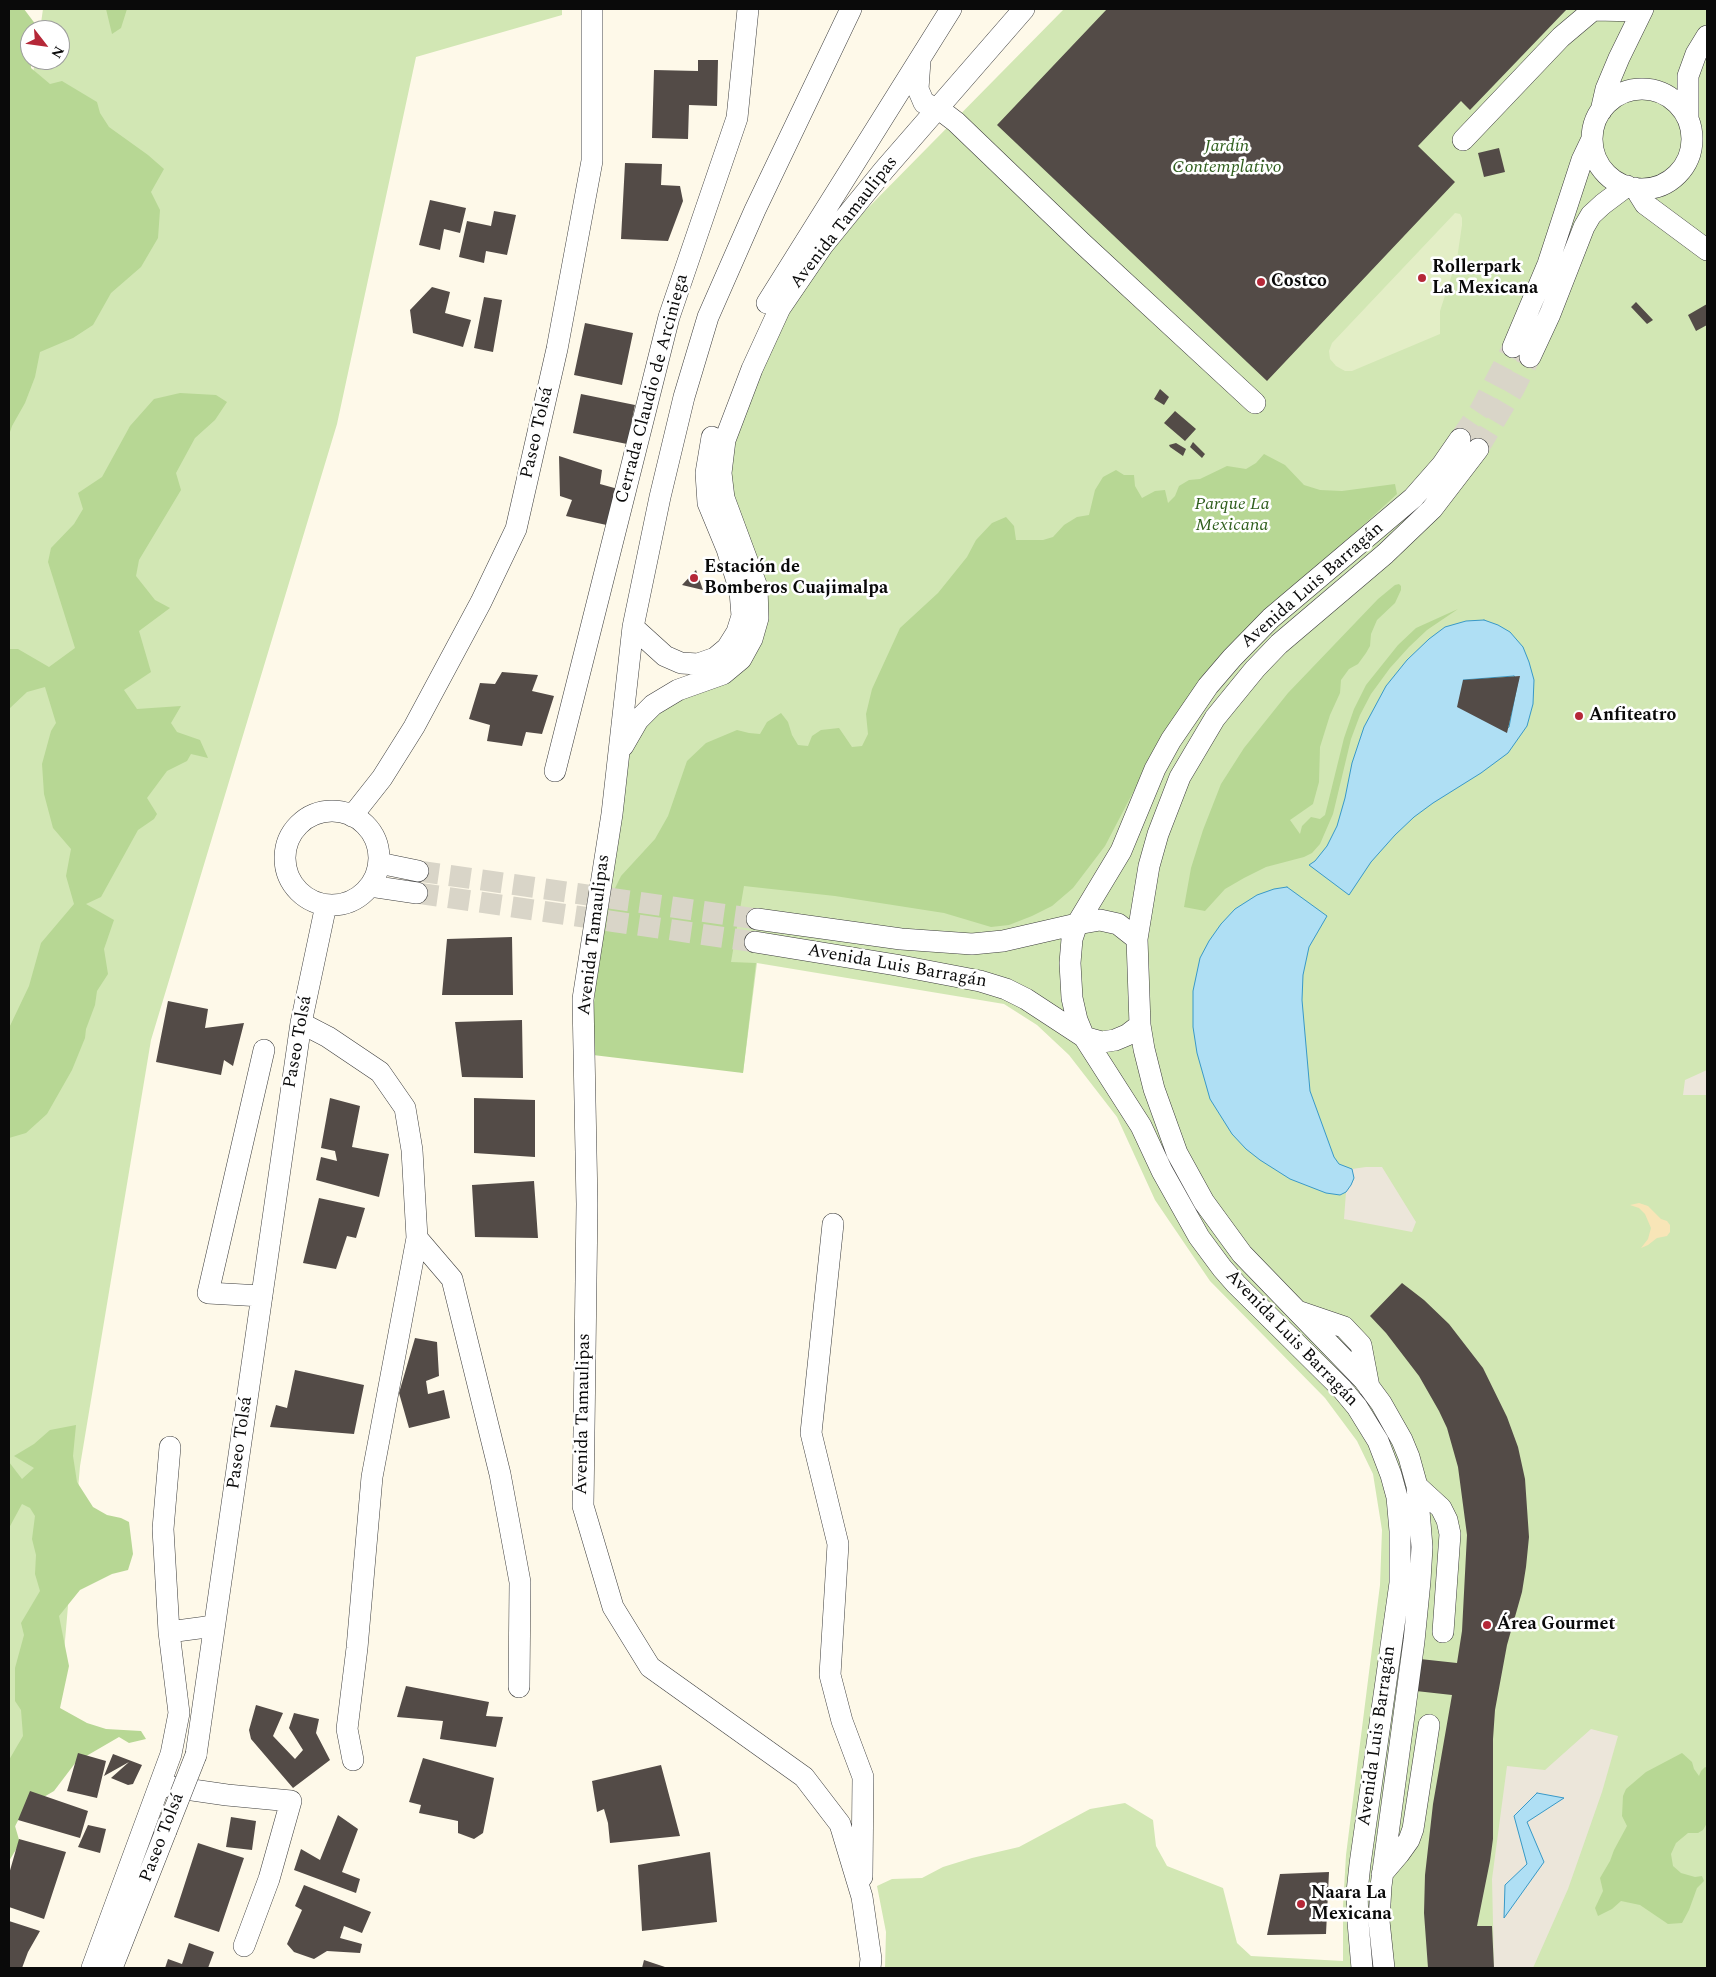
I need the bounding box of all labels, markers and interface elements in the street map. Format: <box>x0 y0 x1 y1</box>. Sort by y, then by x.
north arrow <box>20 20 70 70</box>
text: N <box>46 42 70 62</box>
park label: Jardín Contemplativo <box>1172 136 1282 178</box>
street label: Avenida Tamaulipas <box>787 153 903 293</box>
place label: Rollerpark La Mexicana <box>1432 257 1538 300</box>
place label: Costco <box>1271 271 1327 293</box>
street label: Cerrada Claudio de Arciniega <box>612 272 694 506</box>
marker: Rollerpark La Mexicana <box>1416 272 1428 284</box>
marker: Costco <box>1255 276 1267 288</box>
street label: Paseo Tolsá <box>517 385 559 481</box>
park label: Parque La Mexicana <box>1194 494 1270 536</box>
street label: Avenida Luis Barragán <box>1237 518 1389 654</box>
place label: Estación de Bomberos Cuajimalpa <box>704 557 888 600</box>
marker: Estación de Bomberos Cuajimalpa <box>688 572 700 584</box>
place label: Anfiteatro <box>1589 705 1676 727</box>
marker: Anfiteatro <box>1573 710 1585 722</box>
street label: Avenida Tamaulipas <box>574 853 616 1017</box>
street label: Avenida Luis Barragán <box>806 941 988 993</box>
street label: Paseo Tolsá <box>280 994 318 1090</box>
street label: Avenida Luis Barragán <box>1220 1266 1362 1412</box>
street label: Avenida Tamaulipas <box>572 1333 596 1495</box>
street label: Paseo Tolsá <box>224 1395 258 1491</box>
place label: Área Gourmet <box>1497 1614 1615 1636</box>
marker: Área Gourmet <box>1481 1619 1493 1631</box>
street label: Avenida Luis Barragán <box>1355 1645 1401 1827</box>
street label: Paseo Tolsá <box>136 1791 190 1885</box>
place label: Naara La Mexicana <box>1311 1883 1392 1926</box>
marker: Naara La Mexicana <box>1295 1898 1307 1910</box>

